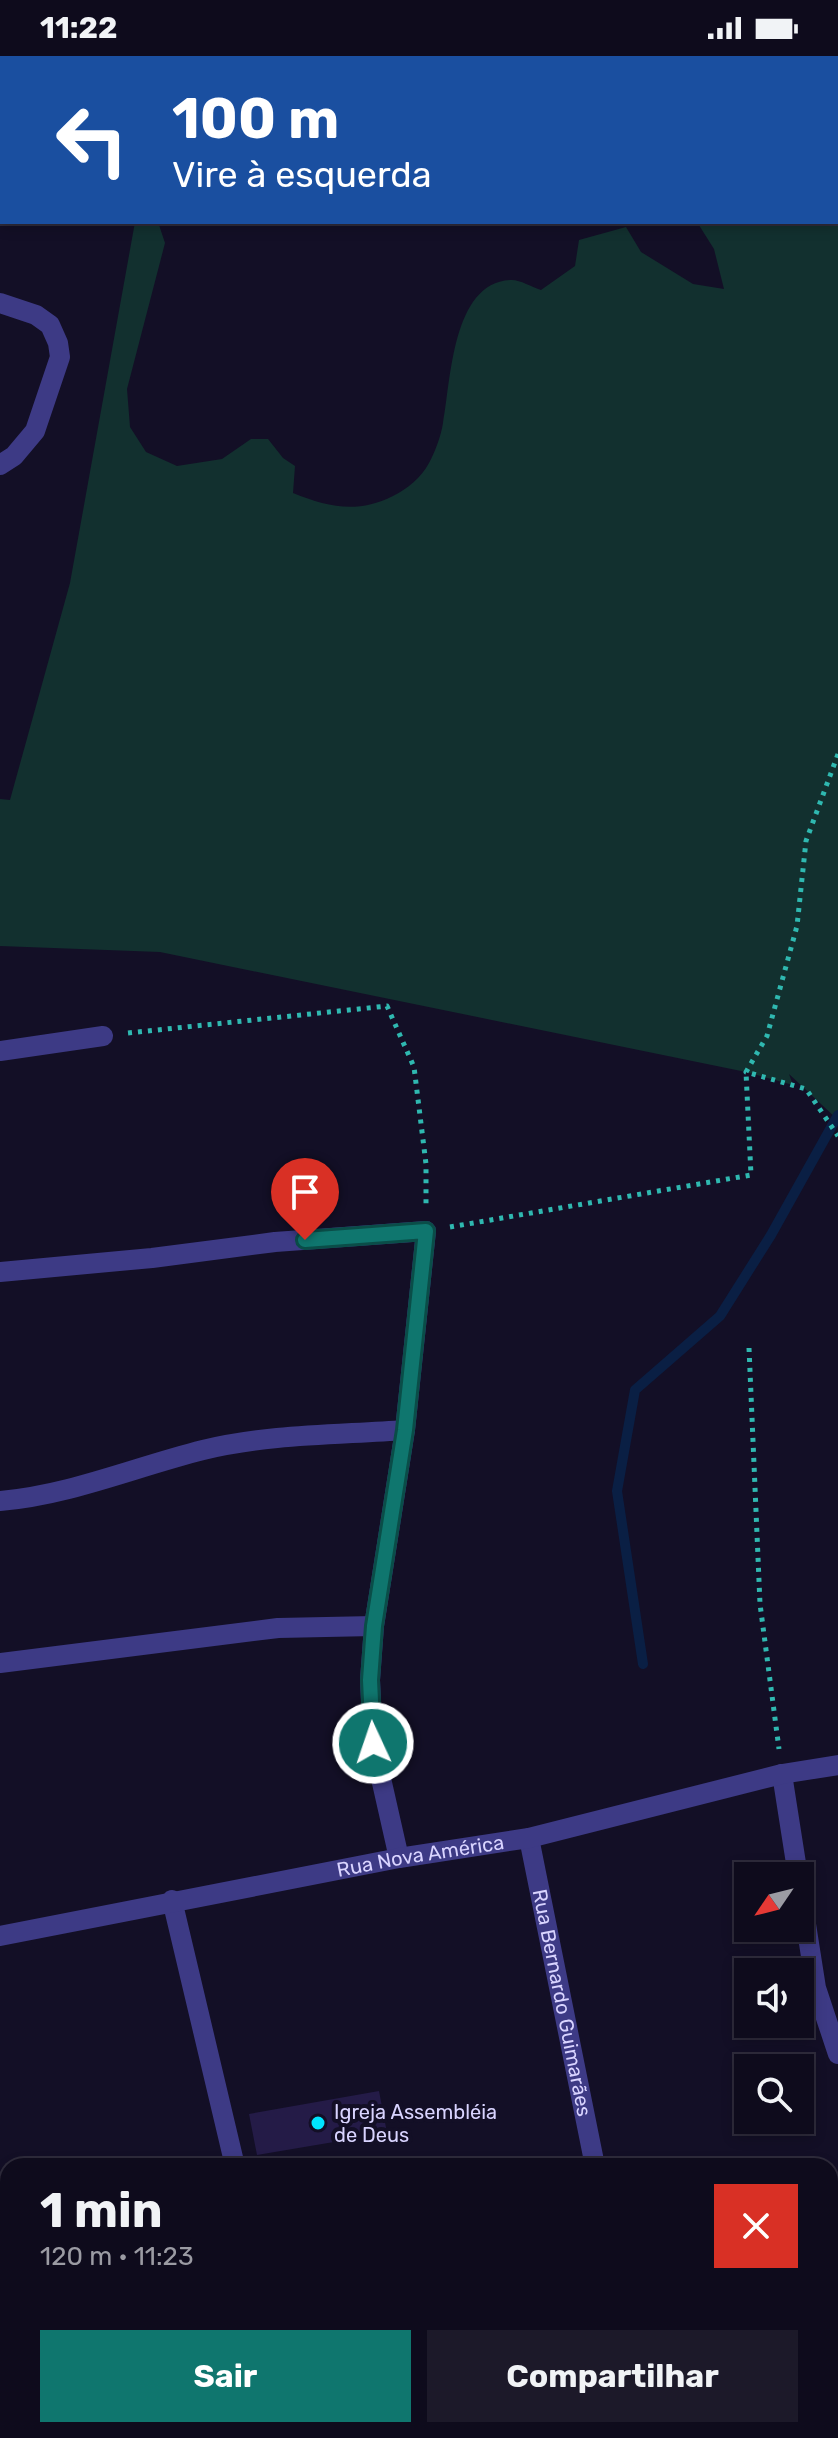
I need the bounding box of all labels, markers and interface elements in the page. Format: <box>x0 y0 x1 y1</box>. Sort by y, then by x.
text: 11:22 <box>40 10 118 46</box>
text: 100 m <box>172 86 339 152</box>
icon: left <box>40 88 144 192</box>
text: Vire à esquerda <box>172 153 432 196</box>
pin <box>271 1158 339 1240</box>
icon: arrive <box>283 1170 327 1214</box>
position arrow <box>331 1701 415 1785</box>
street label: Rua Nova América <box>335 1830 506 1882</box>
north arrow <box>734 1862 814 1942</box>
map controls <box>734 1862 814 2134</box>
street label: Rua Bernardo Guimarães <box>528 1887 597 2118</box>
button: sound <box>734 1958 814 2038</box>
button: search <box>734 2054 814 2134</box>
place label: Igreja Assembléia de Deus <box>334 2100 497 2147</box>
marker: Igreja Assembléia de Deus <box>309 2114 327 2132</box>
text: 1 min <box>40 2182 163 2239</box>
button: close <box>714 2184 798 2268</box>
text: 120 m · 11:23 <box>40 2241 194 2272</box>
button: Sair <box>40 2330 411 2422</box>
button: Compartilhar <box>427 2330 798 2422</box>

